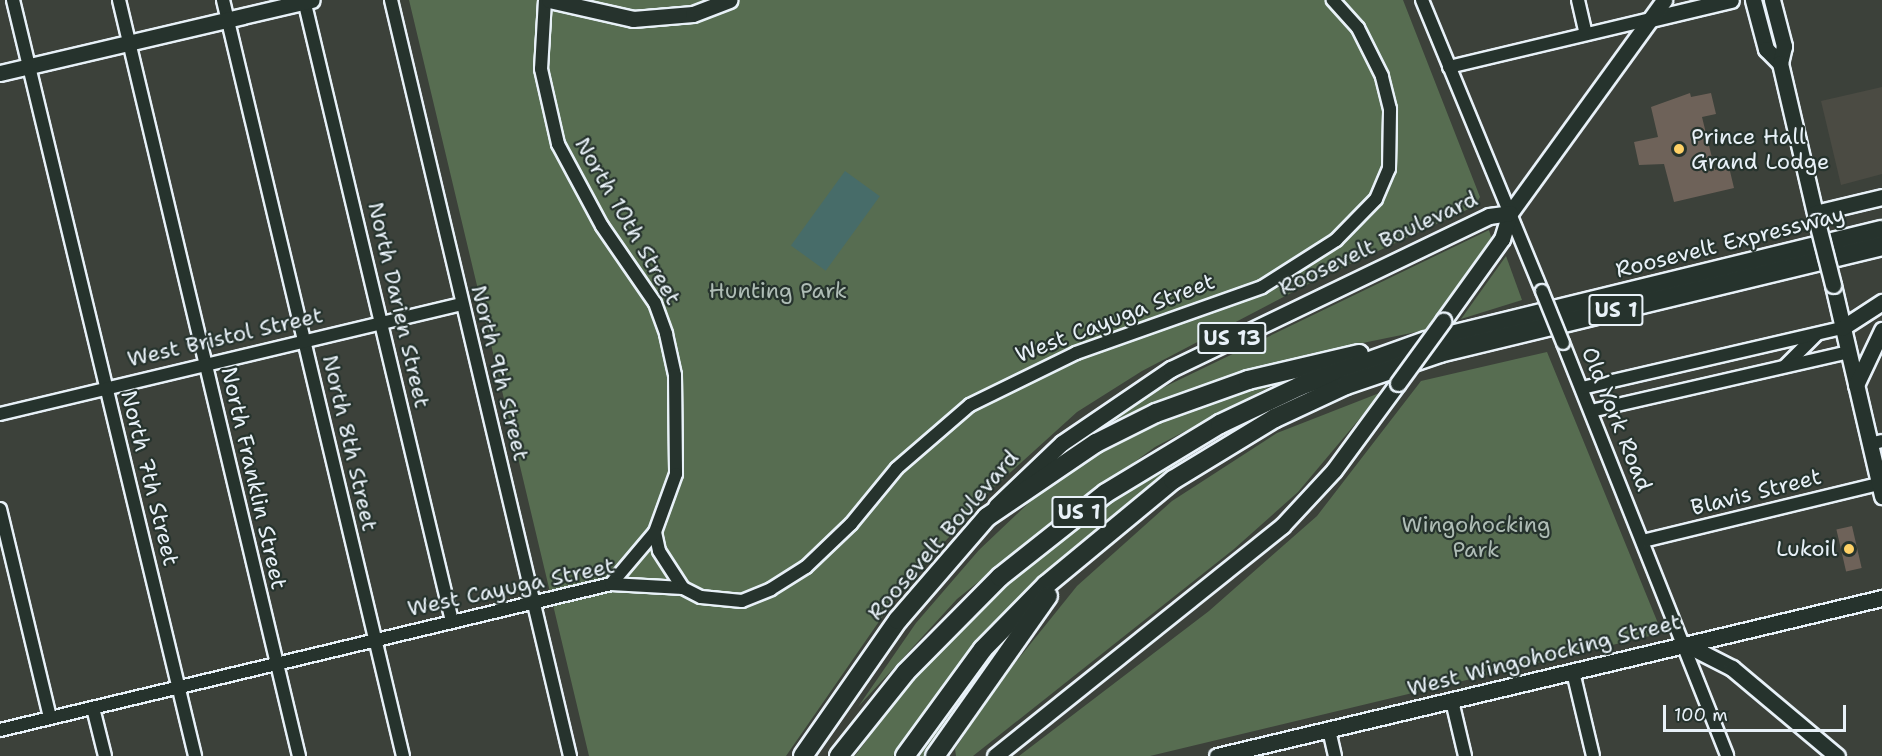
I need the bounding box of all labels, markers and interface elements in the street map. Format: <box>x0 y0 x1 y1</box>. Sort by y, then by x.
place label: Prince Hall Grand Lodge <box>1691 123 1830 174</box>
street label: North 10th Street <box>569 133 687 309</box>
marker: Prince Hall Grand Lodge <box>1672 142 1686 156</box>
street label: Roosevelt Boulevard <box>1274 185 1482 301</box>
street label: North Darien Street <box>362 199 436 411</box>
street label: Roosevelt Expressway <box>1613 201 1847 283</box>
street label: West Cayuga Street <box>1012 268 1218 368</box>
park label: Hunting Park <box>709 278 847 304</box>
street label: North 9th Street <box>465 282 535 464</box>
road number: US 1 <box>1588 292 1644 328</box>
street label: West Bristol Street <box>125 302 325 372</box>
road number: US 13 <box>1196 320 1268 356</box>
street label: Old York Road <box>1576 343 1658 495</box>
street label: North 8th Street <box>317 352 383 534</box>
street label: North Franklin Street <box>216 364 292 592</box>
street label: North 7th Street <box>115 387 185 569</box>
street label: Roosevelt Boulevard <box>862 445 1024 625</box>
street label: Blavis Street <box>1688 463 1824 521</box>
road number: US 1 <box>1050 494 1108 530</box>
park label: Wingohocking Park <box>1402 511 1550 562</box>
place label: Lukoil <box>1776 536 1837 562</box>
marker: Lukoil <box>1842 542 1856 556</box>
street label: West Cayuga Street <box>405 552 617 622</box>
street label: West Wingohocking Street <box>1404 608 1684 702</box>
scale bar <box>1666 693 1849 731</box>
text: 100 m <box>1674 703 1728 727</box>

